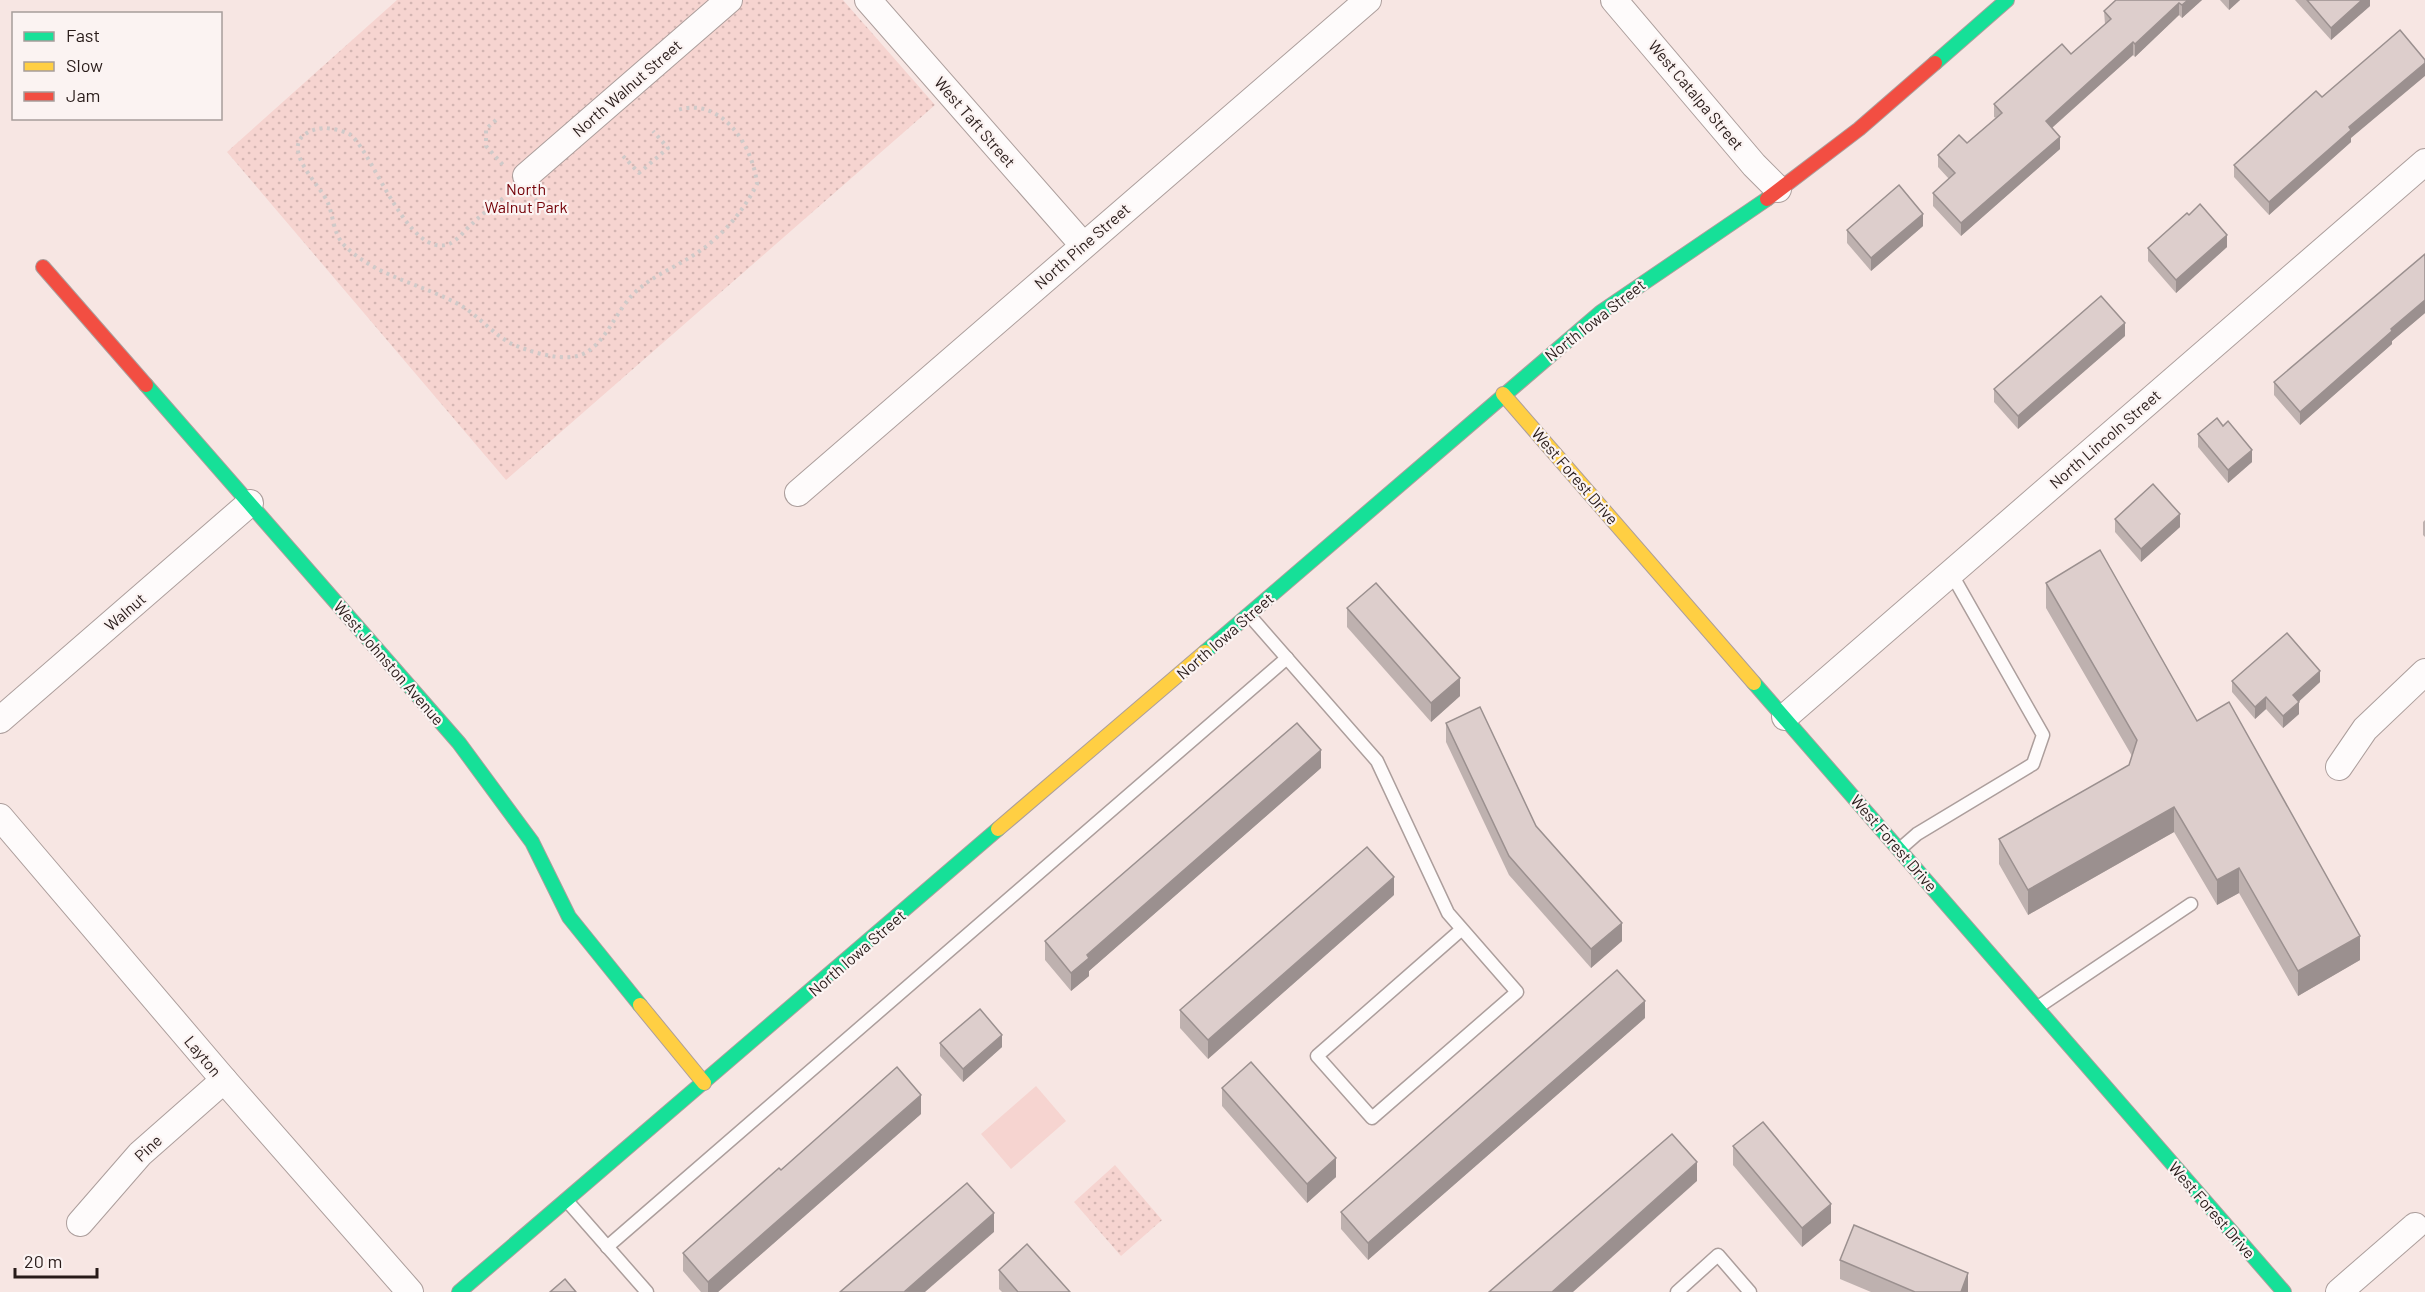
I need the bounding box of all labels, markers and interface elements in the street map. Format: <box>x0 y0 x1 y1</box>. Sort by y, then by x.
legend <box>12 12 222 120</box>
text: Fast <box>66 24 100 46</box>
street label: North Walnut Street <box>568 35 685 140</box>
street label: West Catalpa Street <box>1645 36 1748 154</box>
text: Slow <box>66 54 103 76</box>
street label: West Taft Street <box>931 73 1020 171</box>
text: Jam <box>66 84 100 106</box>
park label: North Walnut Park <box>485 179 567 216</box>
street label: North Pine Street <box>1030 199 1133 292</box>
street label: North Iowa Street <box>1541 275 1649 365</box>
street label: North Lincoln Street <box>2045 385 2164 492</box>
street label: West Forest Drive <box>1528 423 1623 528</box>
street label: North Iowa Street <box>1172 588 1277 683</box>
street label: Walnut <box>100 589 149 635</box>
street label: West Johnston Avenue <box>330 597 448 729</box>
street label: West Forest Drive <box>1847 790 1942 895</box>
street label: North Iowa Street <box>804 905 909 1000</box>
street label: Layton <box>181 1031 226 1080</box>
street label: Pine <box>130 1130 165 1165</box>
street label: West Forest Drive <box>2165 1157 2260 1262</box>
scale bar <box>15 1241 98 1279</box>
text: 20 m <box>24 1250 62 1272</box>

